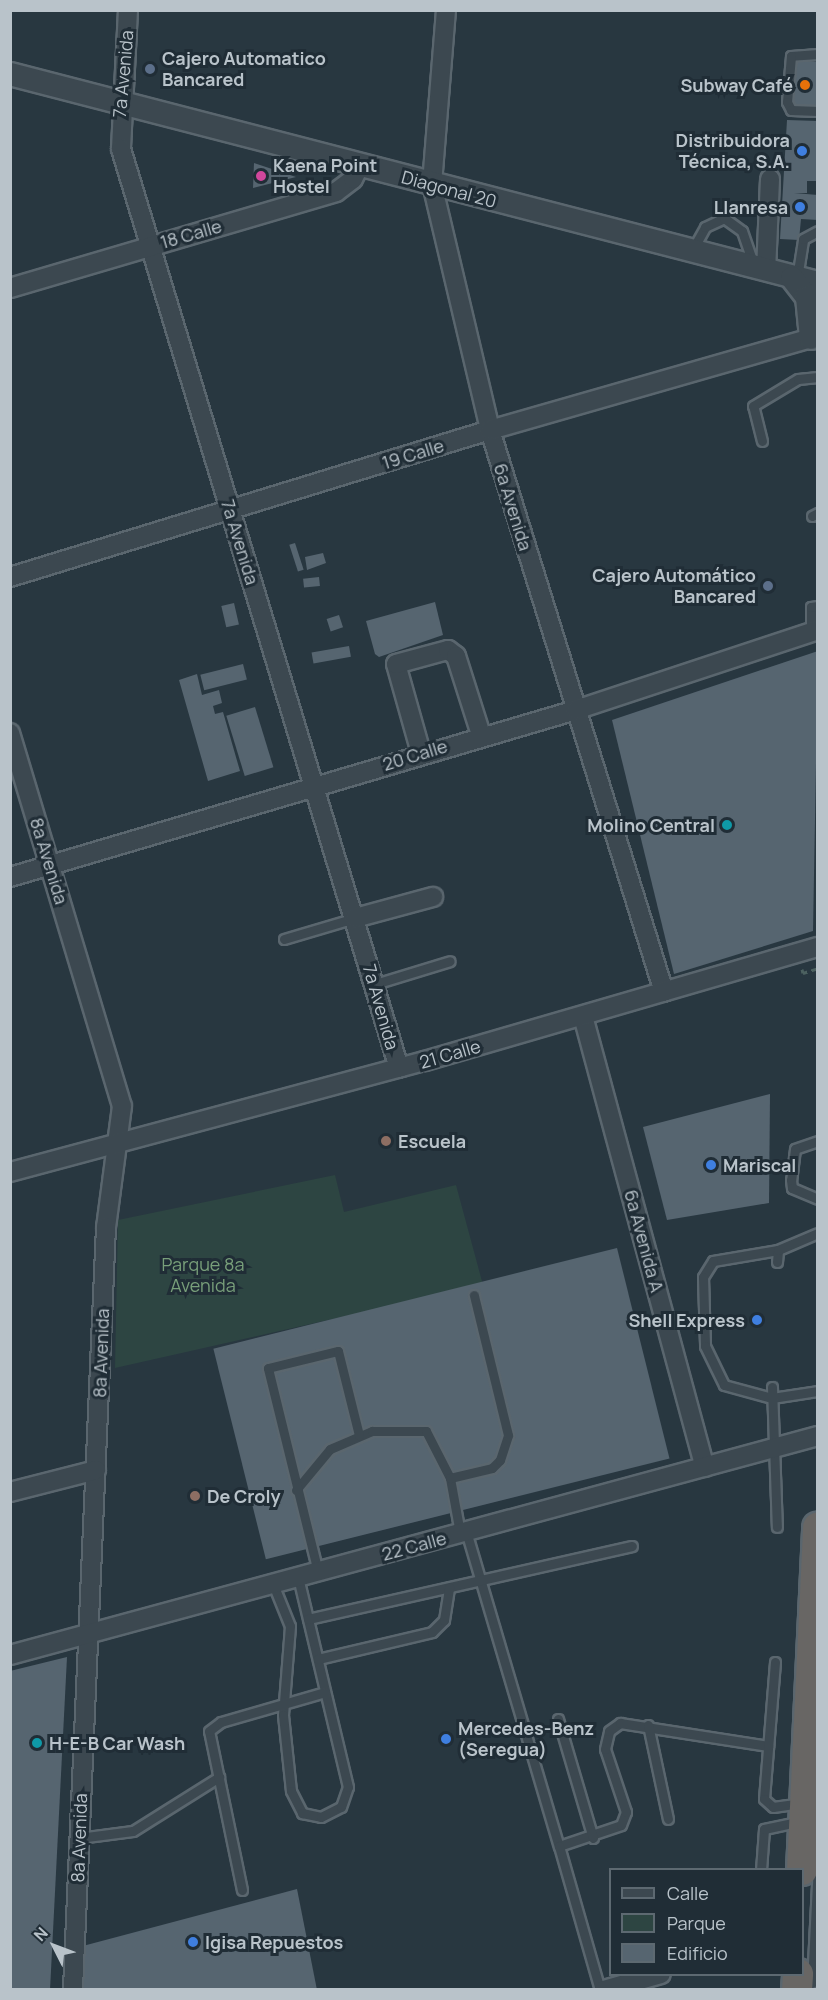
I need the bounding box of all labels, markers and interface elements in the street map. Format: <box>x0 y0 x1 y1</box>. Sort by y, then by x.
street label: 7a Avenida <box>108 29 138 119</box>
place label: Cajero Automatico Bancared <box>162 48 326 90</box>
marker: Cajero Automatico Bancared <box>143 62 157 76</box>
place label: Subway Café <box>680 74 793 96</box>
marker: Subway Café <box>798 78 812 92</box>
place label: Distribuidora Técnica, S.A. <box>676 130 790 172</box>
marker: Distribuidora Técnica, S.A. <box>795 144 809 158</box>
place label: Kaena Point Hostel <box>273 155 377 198</box>
street label: Diagonal 20 <box>399 166 499 212</box>
marker: Kaena Point Hostel <box>254 169 268 183</box>
place label: Llanresa <box>714 196 788 218</box>
marker: Llanresa <box>793 200 807 214</box>
street label: 18 Calle <box>158 215 224 253</box>
street label: 19 Calle <box>379 434 447 474</box>
street label: 6a Avenida <box>490 461 536 553</box>
street label: 7a Avenida <box>217 497 263 587</box>
place label: Cajero Automático Bancared <box>592 565 756 608</box>
marker: Cajero Automático Bancared <box>761 579 775 593</box>
street label: 20 Calle <box>380 735 450 775</box>
place label: Molino Central <box>587 814 715 836</box>
street label: 8a Avenida <box>26 815 72 907</box>
marker: Molino Central <box>720 818 734 832</box>
street label: 7a Avenida <box>359 962 403 1052</box>
street label: 21 Calle <box>417 1035 483 1073</box>
place label: Escuela <box>398 1130 466 1152</box>
marker: Escuela <box>379 1134 393 1148</box>
place label: Mariscal <box>723 1154 796 1176</box>
marker: Mariscal <box>704 1158 718 1172</box>
street label: 6a Avenida A <box>620 1187 668 1295</box>
park label: Parque 8a Avenida <box>162 1254 244 1296</box>
street label: 8a Avenida <box>89 1308 113 1398</box>
place label: Shell Express <box>628 1309 745 1331</box>
marker: Shell Express <box>750 1313 764 1327</box>
place label: De Croly <box>207 1485 281 1507</box>
marker: De Croly <box>188 1489 202 1503</box>
street label: 22 Calle <box>379 1527 449 1565</box>
place label: Mercedes-Benz (Seregua) <box>458 1718 594 1760</box>
place label: H-E-B Car Wash <box>49 1732 185 1754</box>
marker: Mercedes-Benz (Seregua) <box>439 1732 453 1746</box>
marker: H-E-B Car Wash <box>30 1736 44 1750</box>
street label: 8a Avenida <box>67 1793 91 1883</box>
legend <box>609 1868 804 1976</box>
text: Calle <box>667 1881 709 1905</box>
text: Parque <box>667 1911 726 1935</box>
north arrow <box>24 1916 84 1976</box>
text: N <box>29 1922 53 1946</box>
place label: Igisa Repuestos <box>205 1931 343 1953</box>
marker: Igisa Repuestos <box>186 1935 200 1949</box>
text: Edificio <box>667 1941 728 1965</box>

